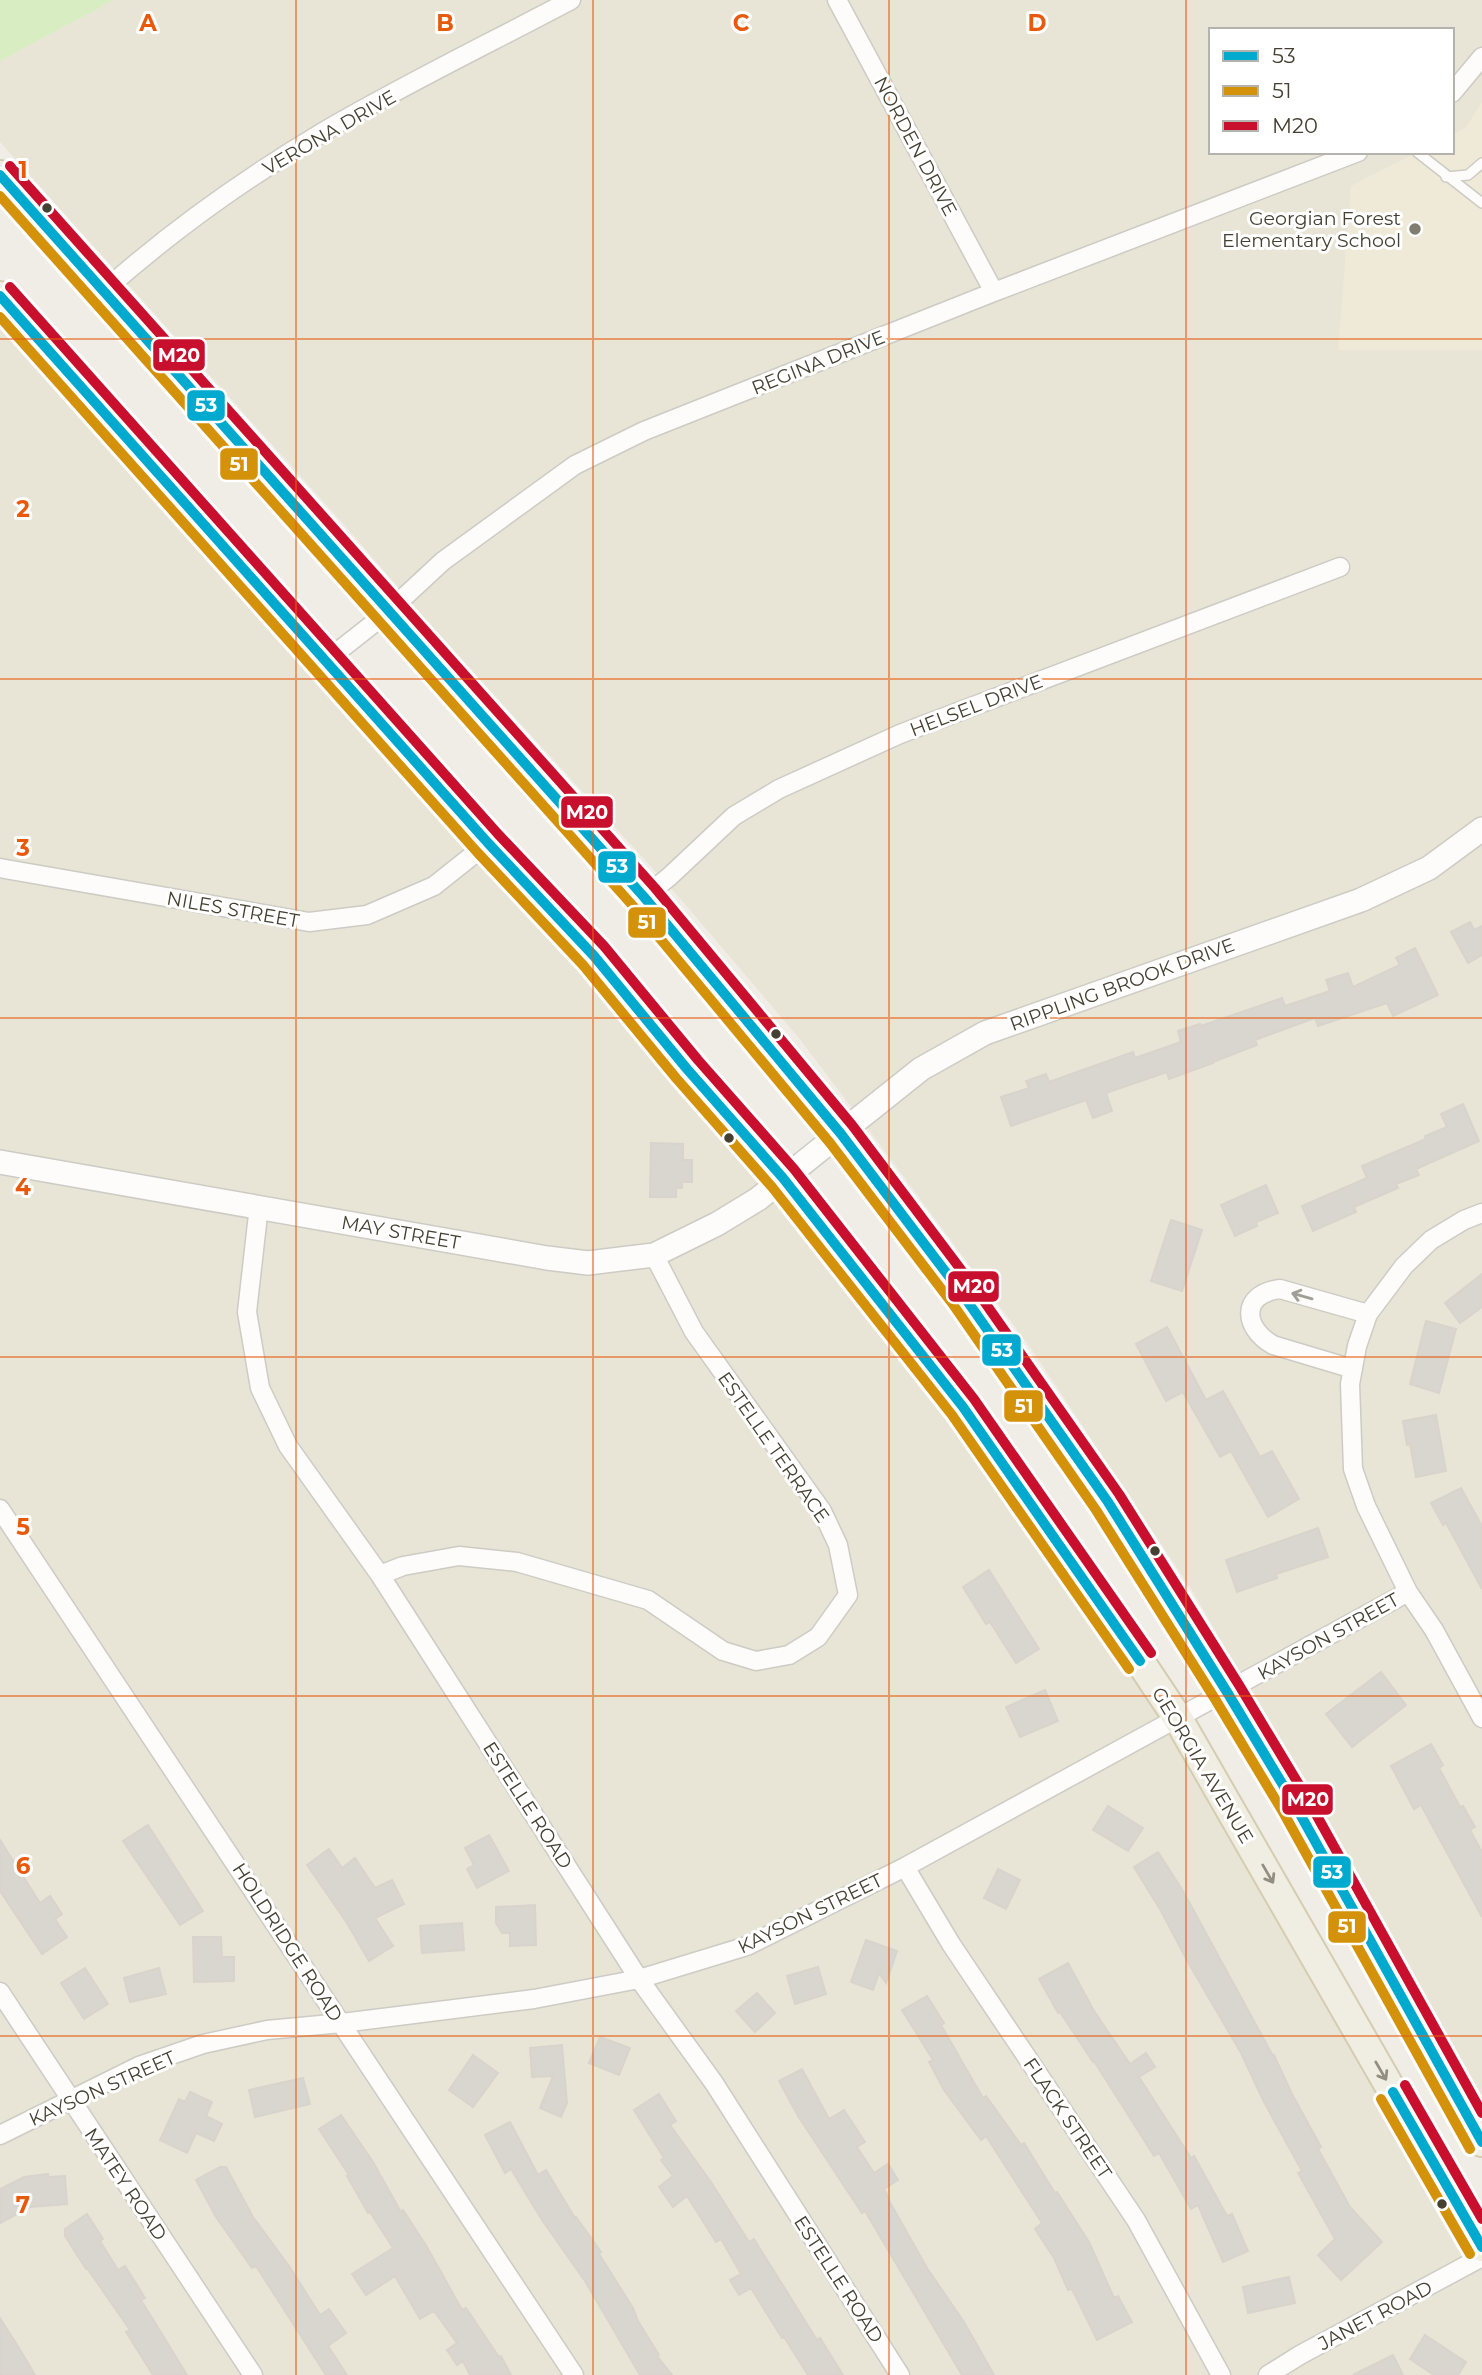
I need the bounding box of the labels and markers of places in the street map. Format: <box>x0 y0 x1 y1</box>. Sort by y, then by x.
unlabelled marker <box>40 201 54 215</box>
place label: Georgian Forest Elementary School <box>1222 207 1401 252</box>
marker: Georgian Forest Elementary School <box>1407 221 1423 237</box>
unlabelled marker <box>769 1027 783 1041</box>
unlabelled marker <box>722 1131 736 1145</box>
unlabelled marker <box>1148 1544 1162 1558</box>
unlabelled marker <box>1435 2197 1449 2211</box>

